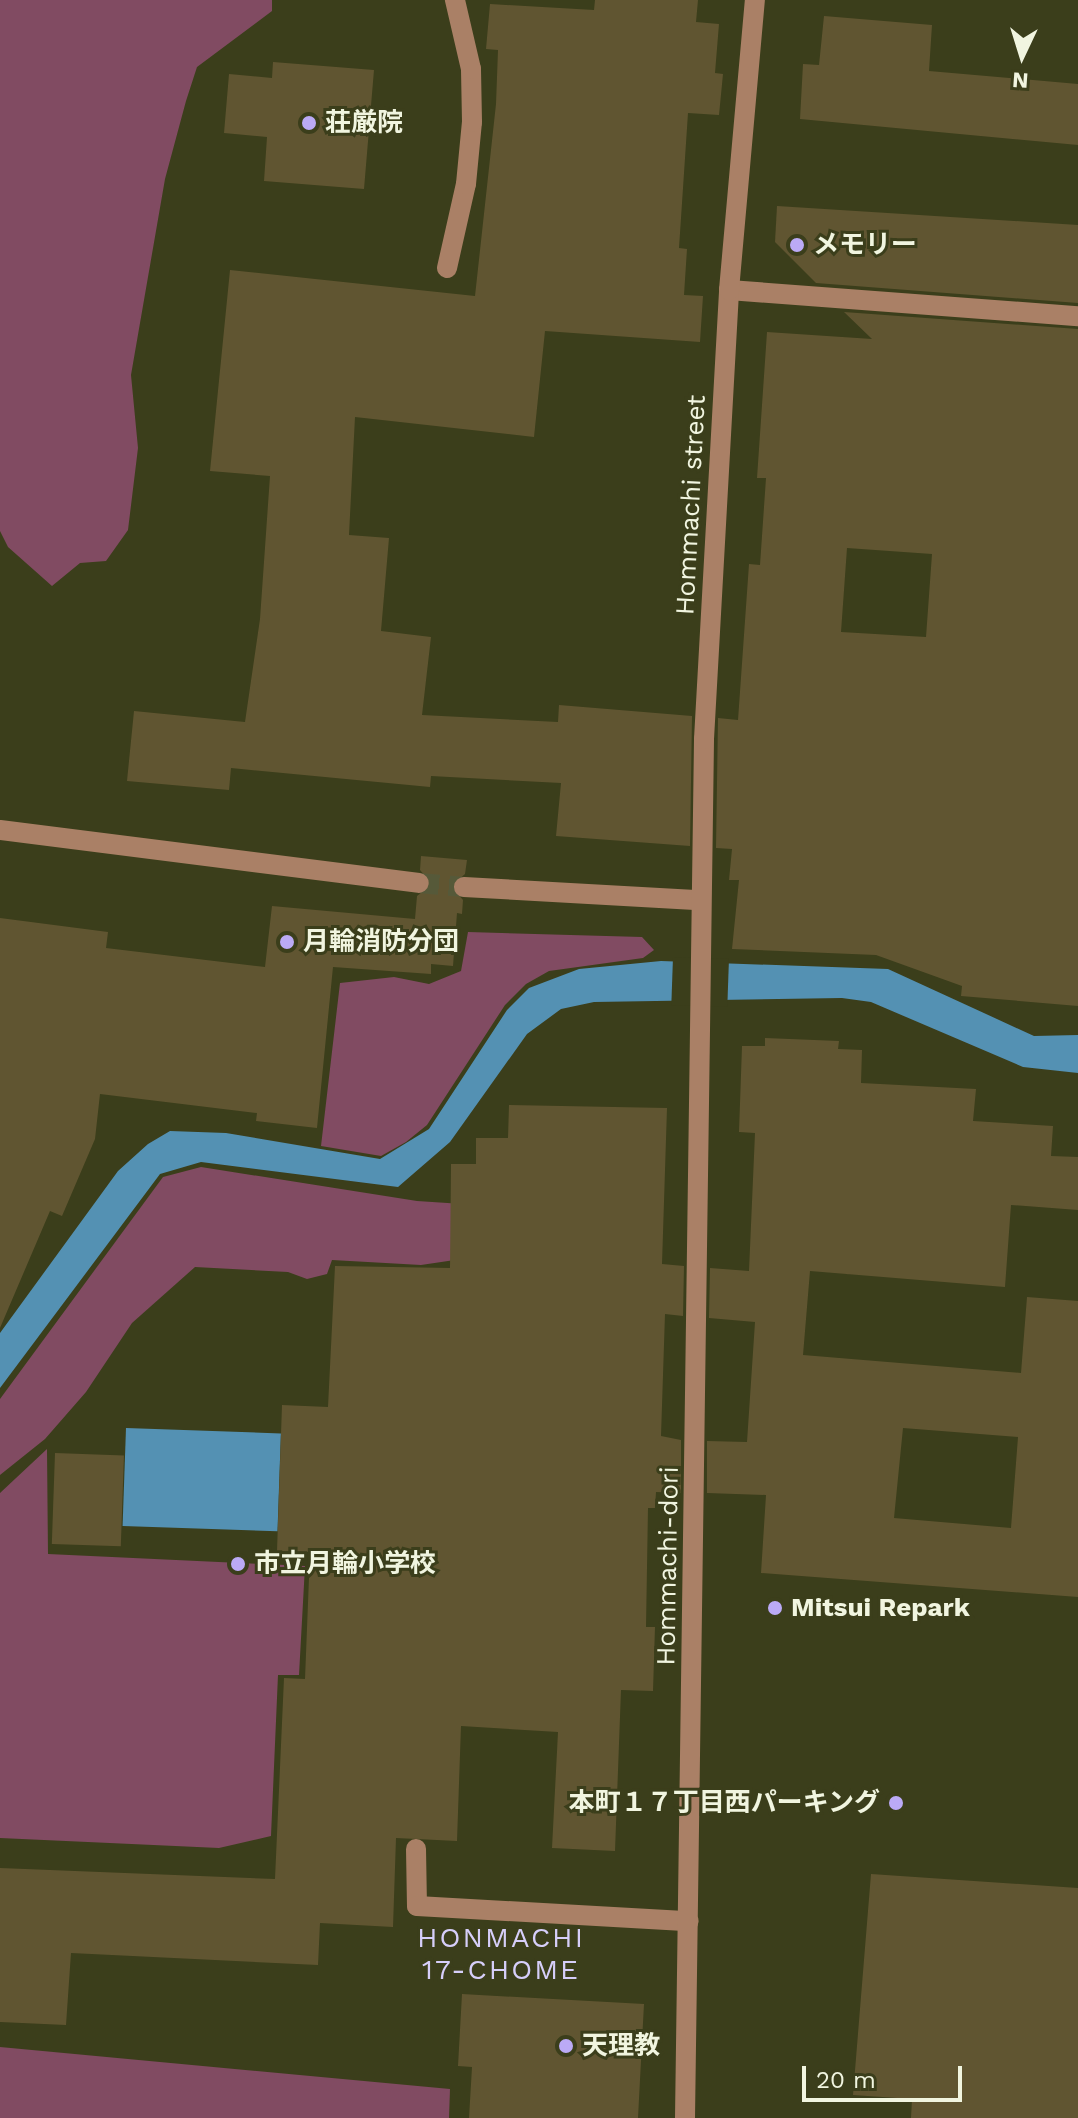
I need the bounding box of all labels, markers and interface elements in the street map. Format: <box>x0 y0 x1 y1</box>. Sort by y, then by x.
north arrow <box>982 16 1062 96</box>
text: N <box>1011 67 1029 93</box>
place label: 荘厳院 <box>325 107 403 139</box>
marker: 荘厳院 <box>300 114 318 132</box>
place label: メモリー <box>813 229 917 261</box>
marker: メモリー <box>788 236 806 254</box>
street label: Hommachi street <box>670 394 712 616</box>
place label: 月輪消防分団 <box>303 926 459 958</box>
marker: 月輪消防分団 <box>278 933 296 951</box>
street label: Hommachi-dori <box>651 1466 685 1666</box>
place label: 市立月輪小学校 <box>254 1548 436 1580</box>
marker: 市立月輪小学校 <box>229 1555 247 1573</box>
place label: Mitsui Repark <box>791 1592 970 1624</box>
marker: Mitsui Repark <box>766 1599 784 1617</box>
place label: 本町１７丁目西パーキング <box>568 1787 880 1819</box>
marker: 本町１７丁目西パーキング <box>887 1794 905 1812</box>
district label: HONMACHI 17-CHOME <box>417 1921 585 1987</box>
place label: 天理教 <box>582 2030 660 2062</box>
marker: 天理教 <box>557 2037 575 2055</box>
scale bar <box>806 2050 966 2100</box>
text: 20 m <box>816 2066 876 2094</box>

